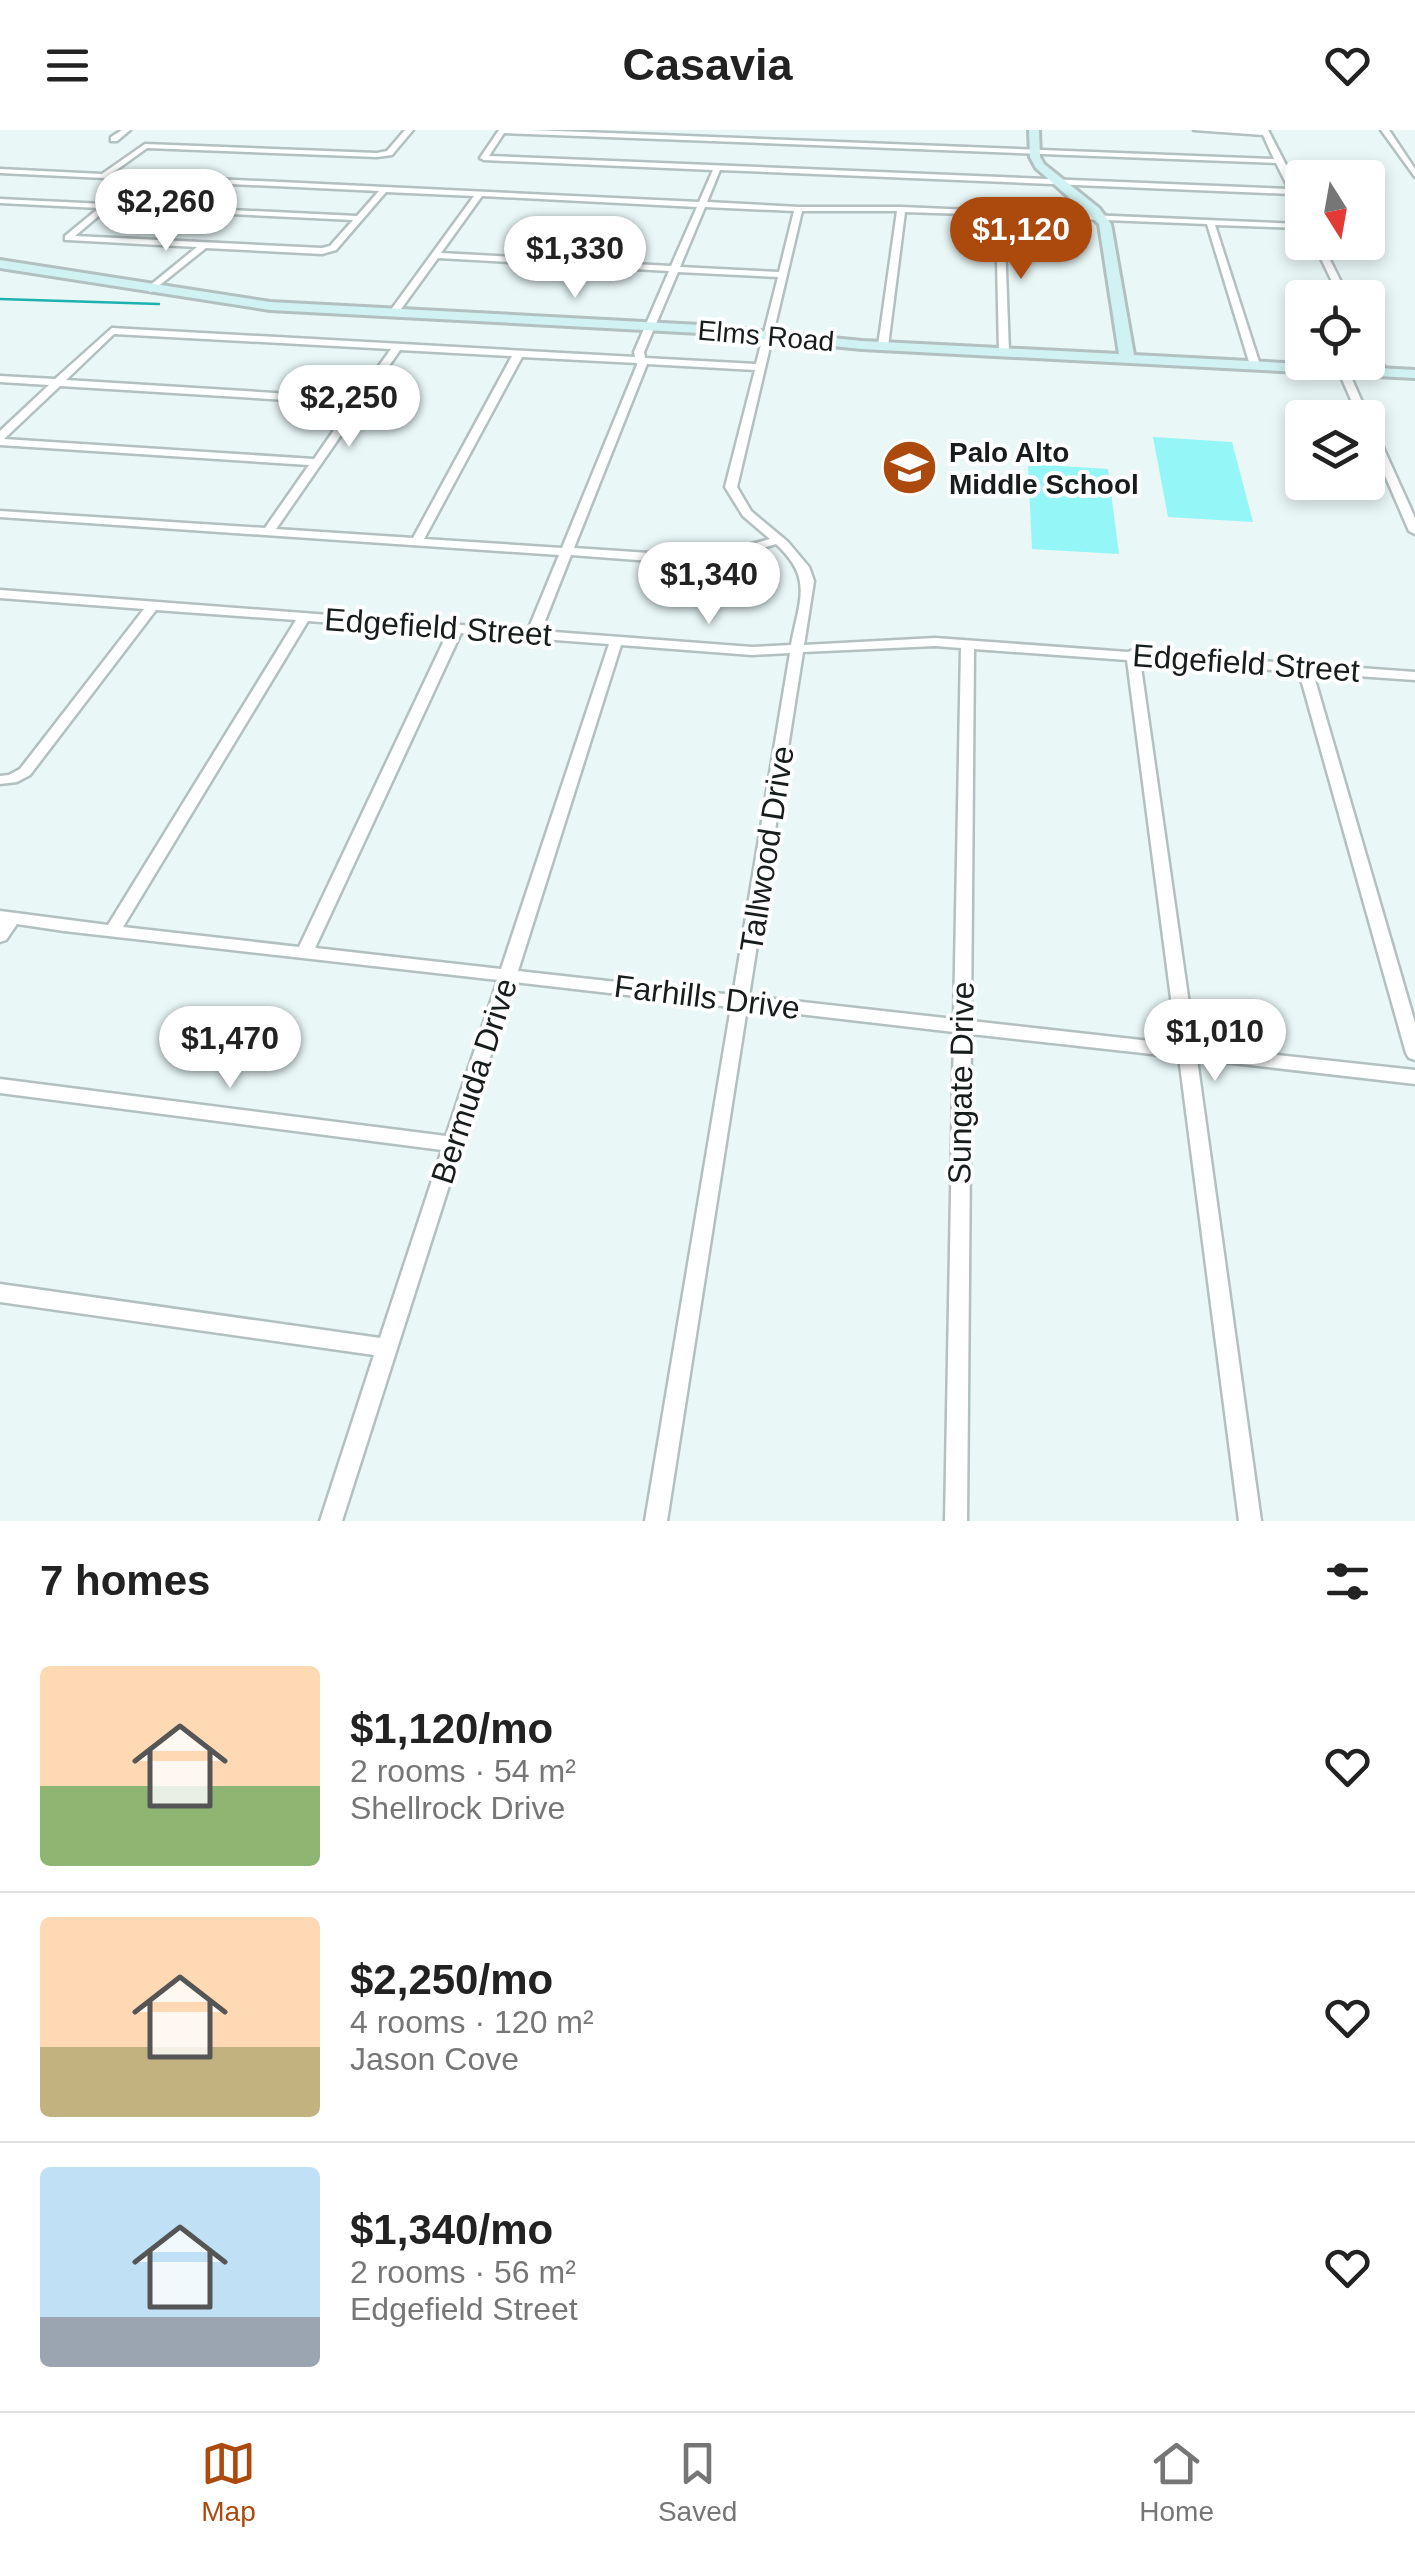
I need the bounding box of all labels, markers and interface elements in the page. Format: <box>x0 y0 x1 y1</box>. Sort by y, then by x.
icon: menu <box>40 38 95 93</box>
icon: heart <box>1320 38 1375 93</box>
text: Casavia <box>622 39 793 90</box>
north arrow <box>1285 160 1385 260</box>
map controls <box>1285 160 1385 500</box>
pin: $2,260 <box>85 169 247 254</box>
text: $2,260 <box>117 183 215 219</box>
pin: $1,120 <box>940 197 1102 282</box>
text: $1,120 <box>972 211 1070 247</box>
pin: $1,330 <box>494 216 656 301</box>
text: $1,330 <box>526 230 624 266</box>
button: locate <box>1285 280 1385 380</box>
street label: Elms Road <box>696 315 836 357</box>
pin: $2,250 <box>268 365 430 450</box>
text: $2,250 <box>300 379 398 415</box>
button: layers <box>1285 400 1385 500</box>
place label: Palo Alto Middle School <box>949 437 1139 500</box>
school or university icon: Palo Alto Middle School <box>880 438 940 498</box>
pin: $1,340 <box>628 542 790 627</box>
text: $1,340 <box>660 556 758 592</box>
street label: Edgefield Street <box>323 601 553 653</box>
street label: Edgefield Street <box>1131 637 1361 689</box>
street label: Tallwood Drive <box>733 743 801 955</box>
street label: Farhills Drive <box>612 968 802 1026</box>
street label: Bermuda Drive <box>424 974 524 1188</box>
street label: Sungate Drive <box>941 981 981 1185</box>
pin: $1,010 <box>1134 999 1296 1084</box>
pin: $1,470 <box>149 1006 311 1091</box>
text: $1,010 <box>1166 1013 1264 1049</box>
text: $1,470 <box>181 1020 279 1056</box>
icon: filters <box>1320 1554 1375 1609</box>
text: 7 homes <box>40 1557 210 1604</box>
text: $1,120/mo <box>350 1705 553 1752</box>
icon: home <box>120 1706 240 1826</box>
icon: heart <box>1320 1739 1375 1794</box>
text: 2 rooms · 54 m² <box>350 1753 576 1789</box>
text: Shellrock Drive <box>350 1790 565 1826</box>
text: $2,250/mo <box>350 1956 553 2003</box>
icon: home <box>120 1957 240 2077</box>
icon: heart <box>1320 1990 1375 2045</box>
text: 4 rooms · 120 m² <box>350 2004 594 2040</box>
text: Jason Cove <box>350 2041 519 2077</box>
text: $1,340/mo <box>350 2206 553 2253</box>
icon: home <box>120 2207 240 2327</box>
icon: heart <box>1320 2240 1375 2295</box>
text: 2 rooms · 56 m² <box>350 2254 576 2290</box>
text: Edgefield Street <box>350 2291 578 2327</box>
tab: Map <box>201 2436 256 2528</box>
tab: Saved <box>658 2436 737 2528</box>
tab: Home <box>1139 2436 1214 2528</box>

